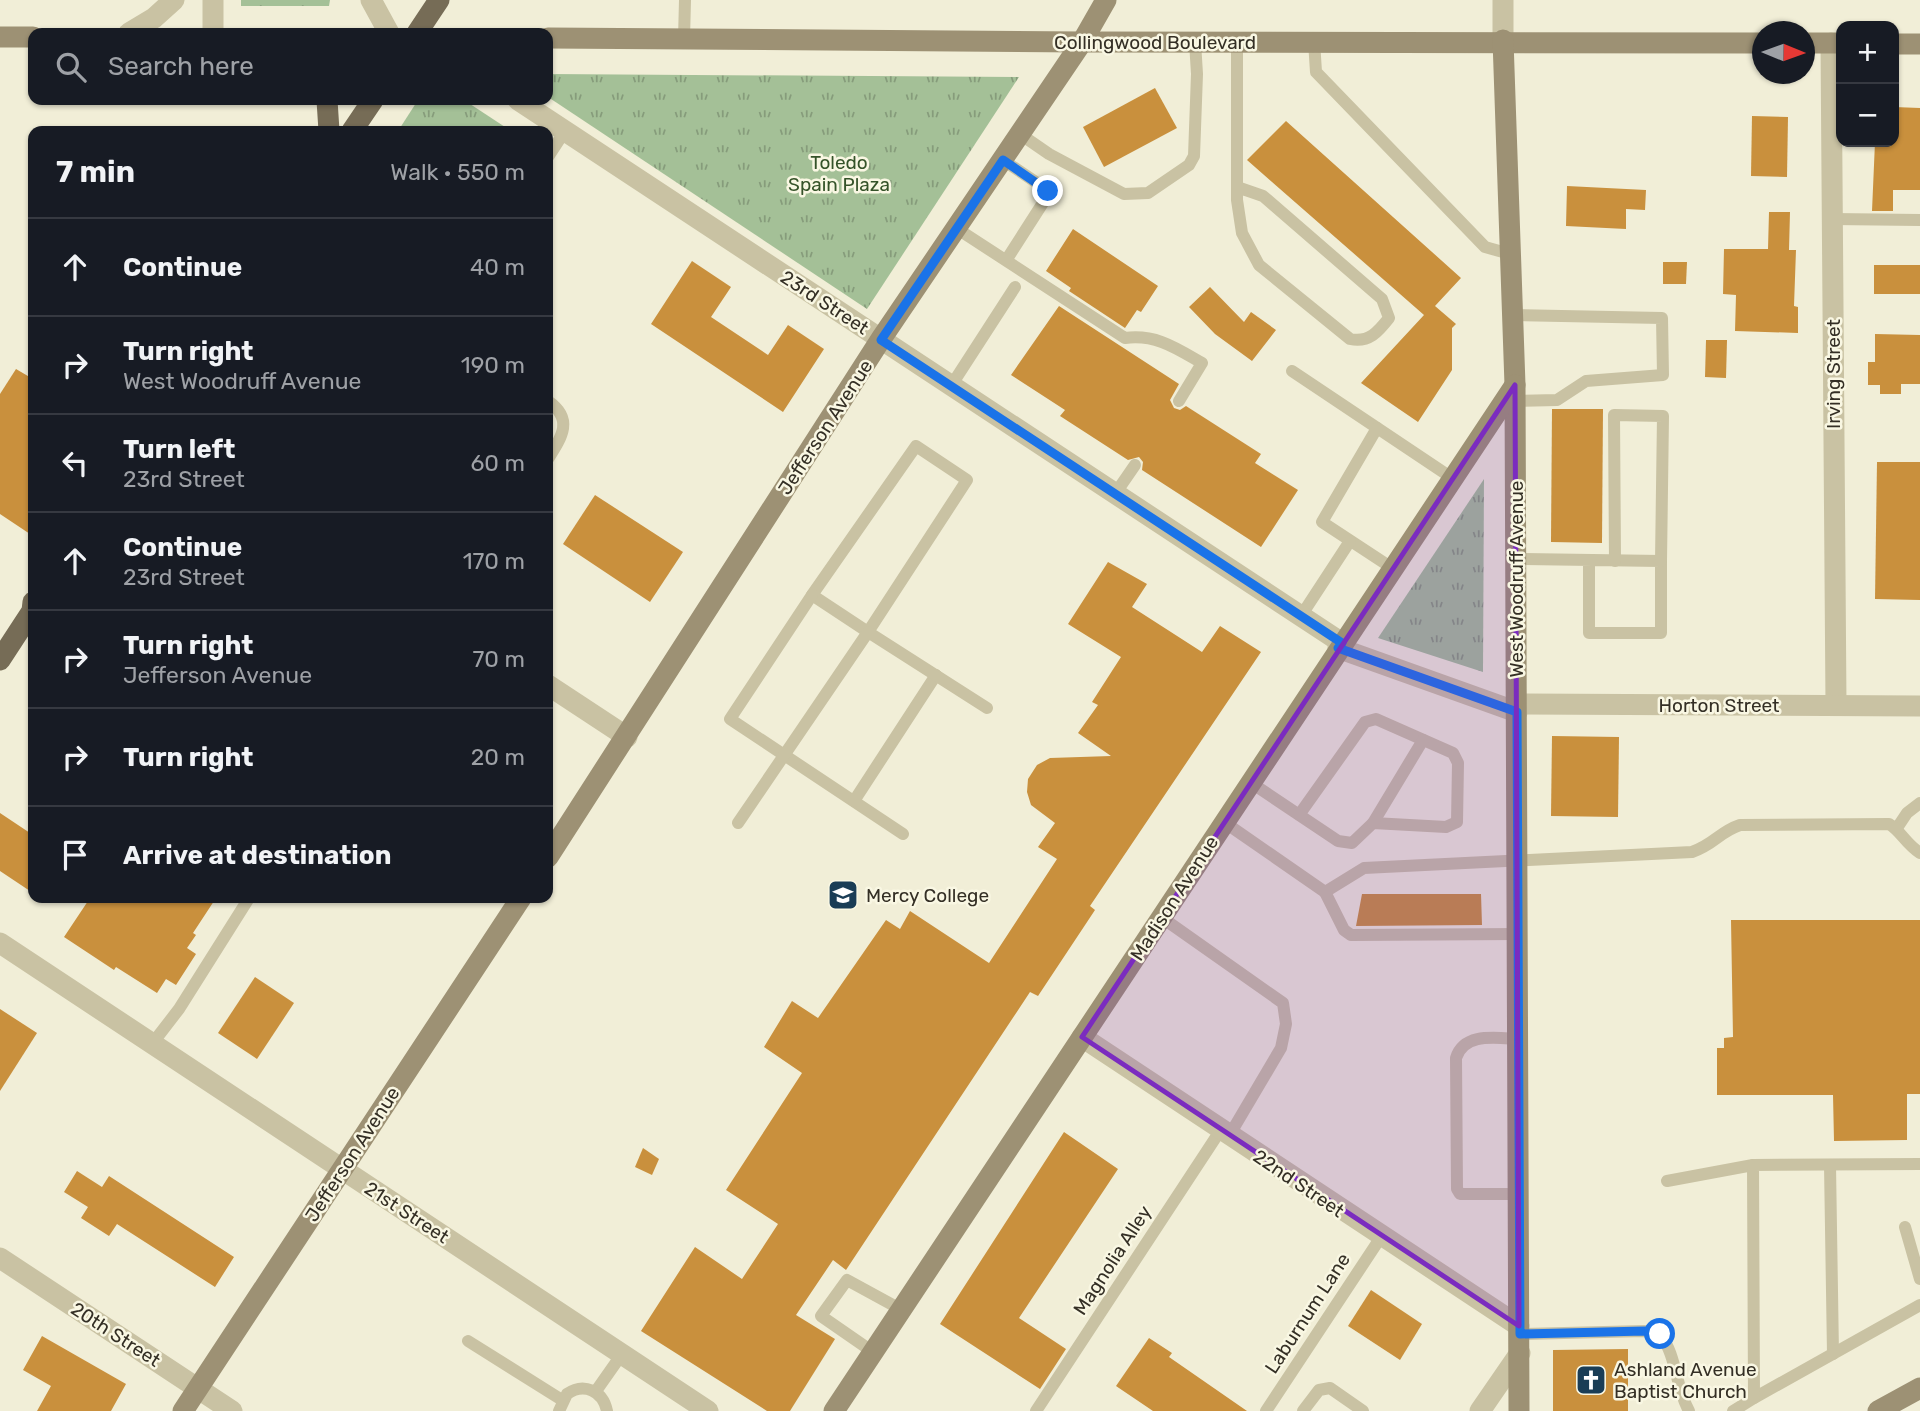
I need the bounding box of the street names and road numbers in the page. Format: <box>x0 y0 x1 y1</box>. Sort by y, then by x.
street label: Collingwood Boulevard <box>1054 31 1256 54</box>
street label: 23rd Street <box>776 265 874 340</box>
street label: Irving Street <box>1822 318 1845 429</box>
street label: Jefferson Avenue <box>773 356 878 499</box>
street label: West Woodruff Avenue <box>1505 481 1528 677</box>
street label: Horton Street <box>1658 694 1780 717</box>
street label: Madison Avenue <box>1125 832 1223 965</box>
street label: Jefferson Avenue <box>300 1083 405 1226</box>
street label: 22nd Street <box>1249 1145 1349 1223</box>
street label: 21st Street <box>360 1177 454 1249</box>
street label: Magnolia Alley <box>1068 1201 1156 1319</box>
street label: Laburnum Lane <box>1260 1249 1355 1378</box>
street label: 20th Street <box>67 1297 165 1372</box>

